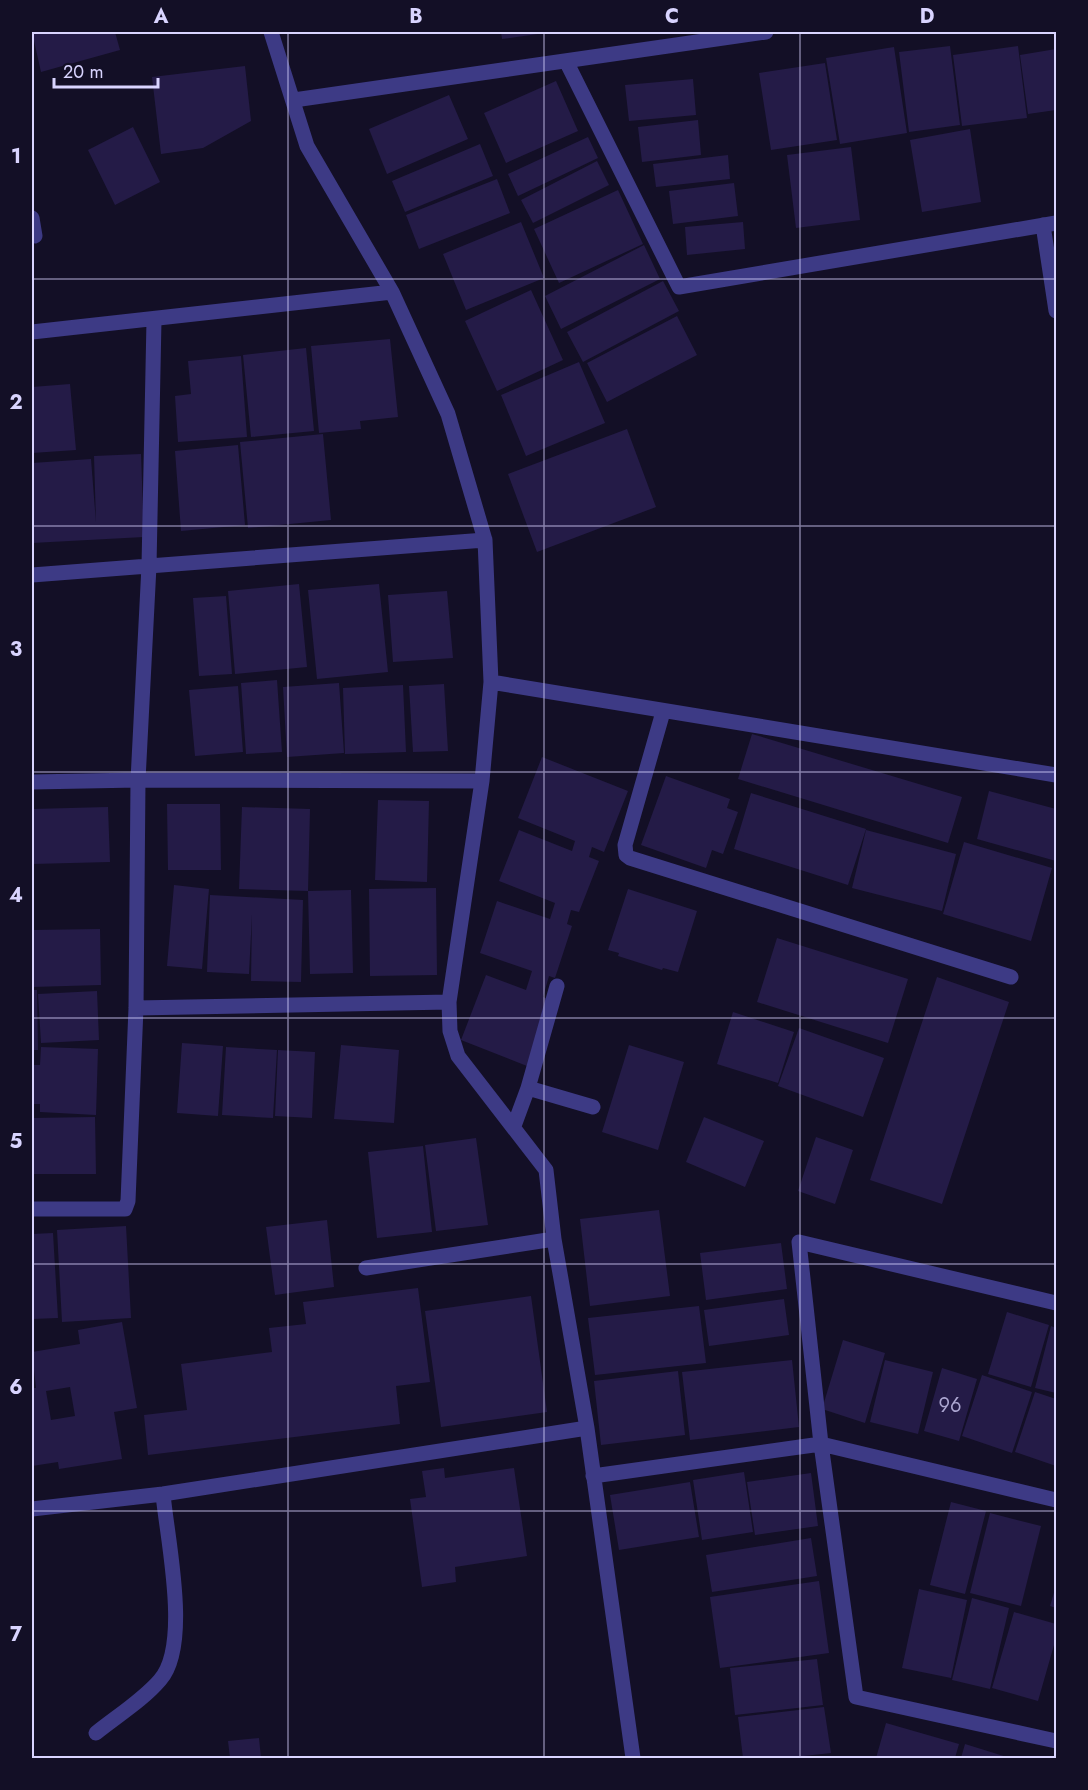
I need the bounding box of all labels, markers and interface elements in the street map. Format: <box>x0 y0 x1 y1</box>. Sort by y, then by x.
text: A <box>153 2 169 31</box>
text: B <box>409 2 423 31</box>
text: C <box>665 2 679 31</box>
text: D <box>920 2 934 31</box>
scale bar <box>54 51 158 89</box>
text: 20 m <box>63 59 103 85</box>
text: 1 <box>11 142 21 171</box>
text: 2 <box>9 388 23 417</box>
text: 3 <box>10 635 22 664</box>
text: 4 <box>9 881 23 910</box>
text: 5 <box>10 1127 23 1156</box>
text: 6 <box>9 1373 23 1402</box>
house number: 96 <box>938 1391 962 1420</box>
text: 7 <box>10 1620 23 1649</box>

